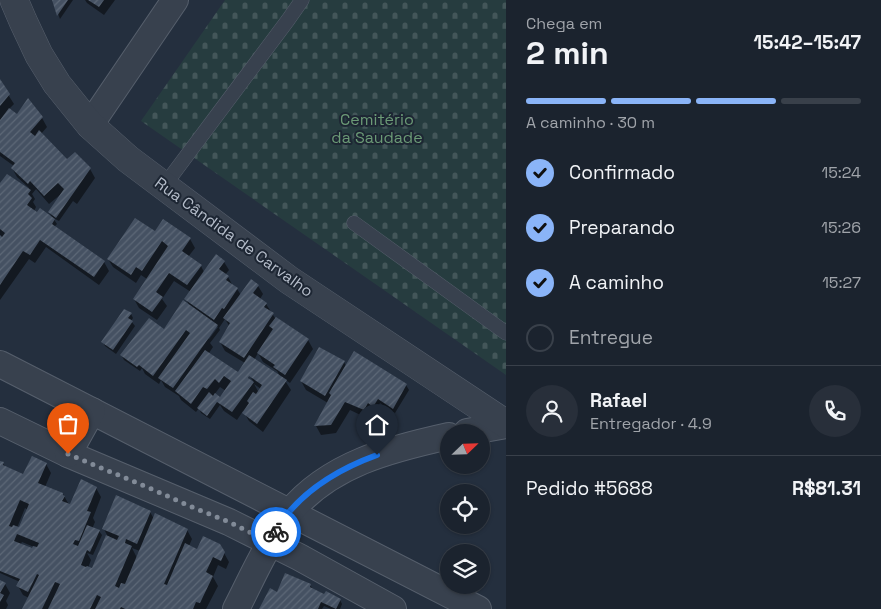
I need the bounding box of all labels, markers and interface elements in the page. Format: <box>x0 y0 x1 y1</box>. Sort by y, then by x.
text: Chega em <box>526 13 602 34</box>
text: 15:42–15:47 <box>753 30 861 55</box>
text: 2 min <box>526 33 609 73</box>
park label: Cemitério da Saudade <box>331 109 423 148</box>
text: A caminho · 30 m <box>526 112 655 133</box>
icon: check <box>526 159 554 187</box>
text: Confirmado <box>569 160 675 185</box>
text: 15:24 <box>822 162 861 183</box>
street label: Rua Cândida de Carvalho <box>151 172 317 302</box>
icon: check <box>526 214 554 242</box>
text: Preparando <box>569 215 675 240</box>
text: 15:26 <box>821 217 861 238</box>
icon: check <box>526 269 554 297</box>
text: A caminho <box>569 270 664 295</box>
text: 15:27 <box>822 272 861 293</box>
text: Entregue <box>569 325 653 350</box>
button: person <box>526 385 578 437</box>
button: phone <box>809 385 861 437</box>
text: Rafael <box>590 388 647 413</box>
pin <box>47 403 89 454</box>
pin <box>356 404 398 455</box>
icon: bag <box>54 410 82 438</box>
icon: home <box>363 411 391 439</box>
text: Entregador · 4.9 <box>590 413 712 434</box>
north arrow <box>440 424 490 474</box>
map controls <box>440 424 490 594</box>
text: Pedido #5688 <box>526 476 653 501</box>
text: R$81.31 <box>792 476 861 501</box>
button: locate <box>440 484 490 534</box>
courier <box>251 507 301 557</box>
icon: bike <box>262 518 290 546</box>
button: layers <box>440 544 490 594</box>

